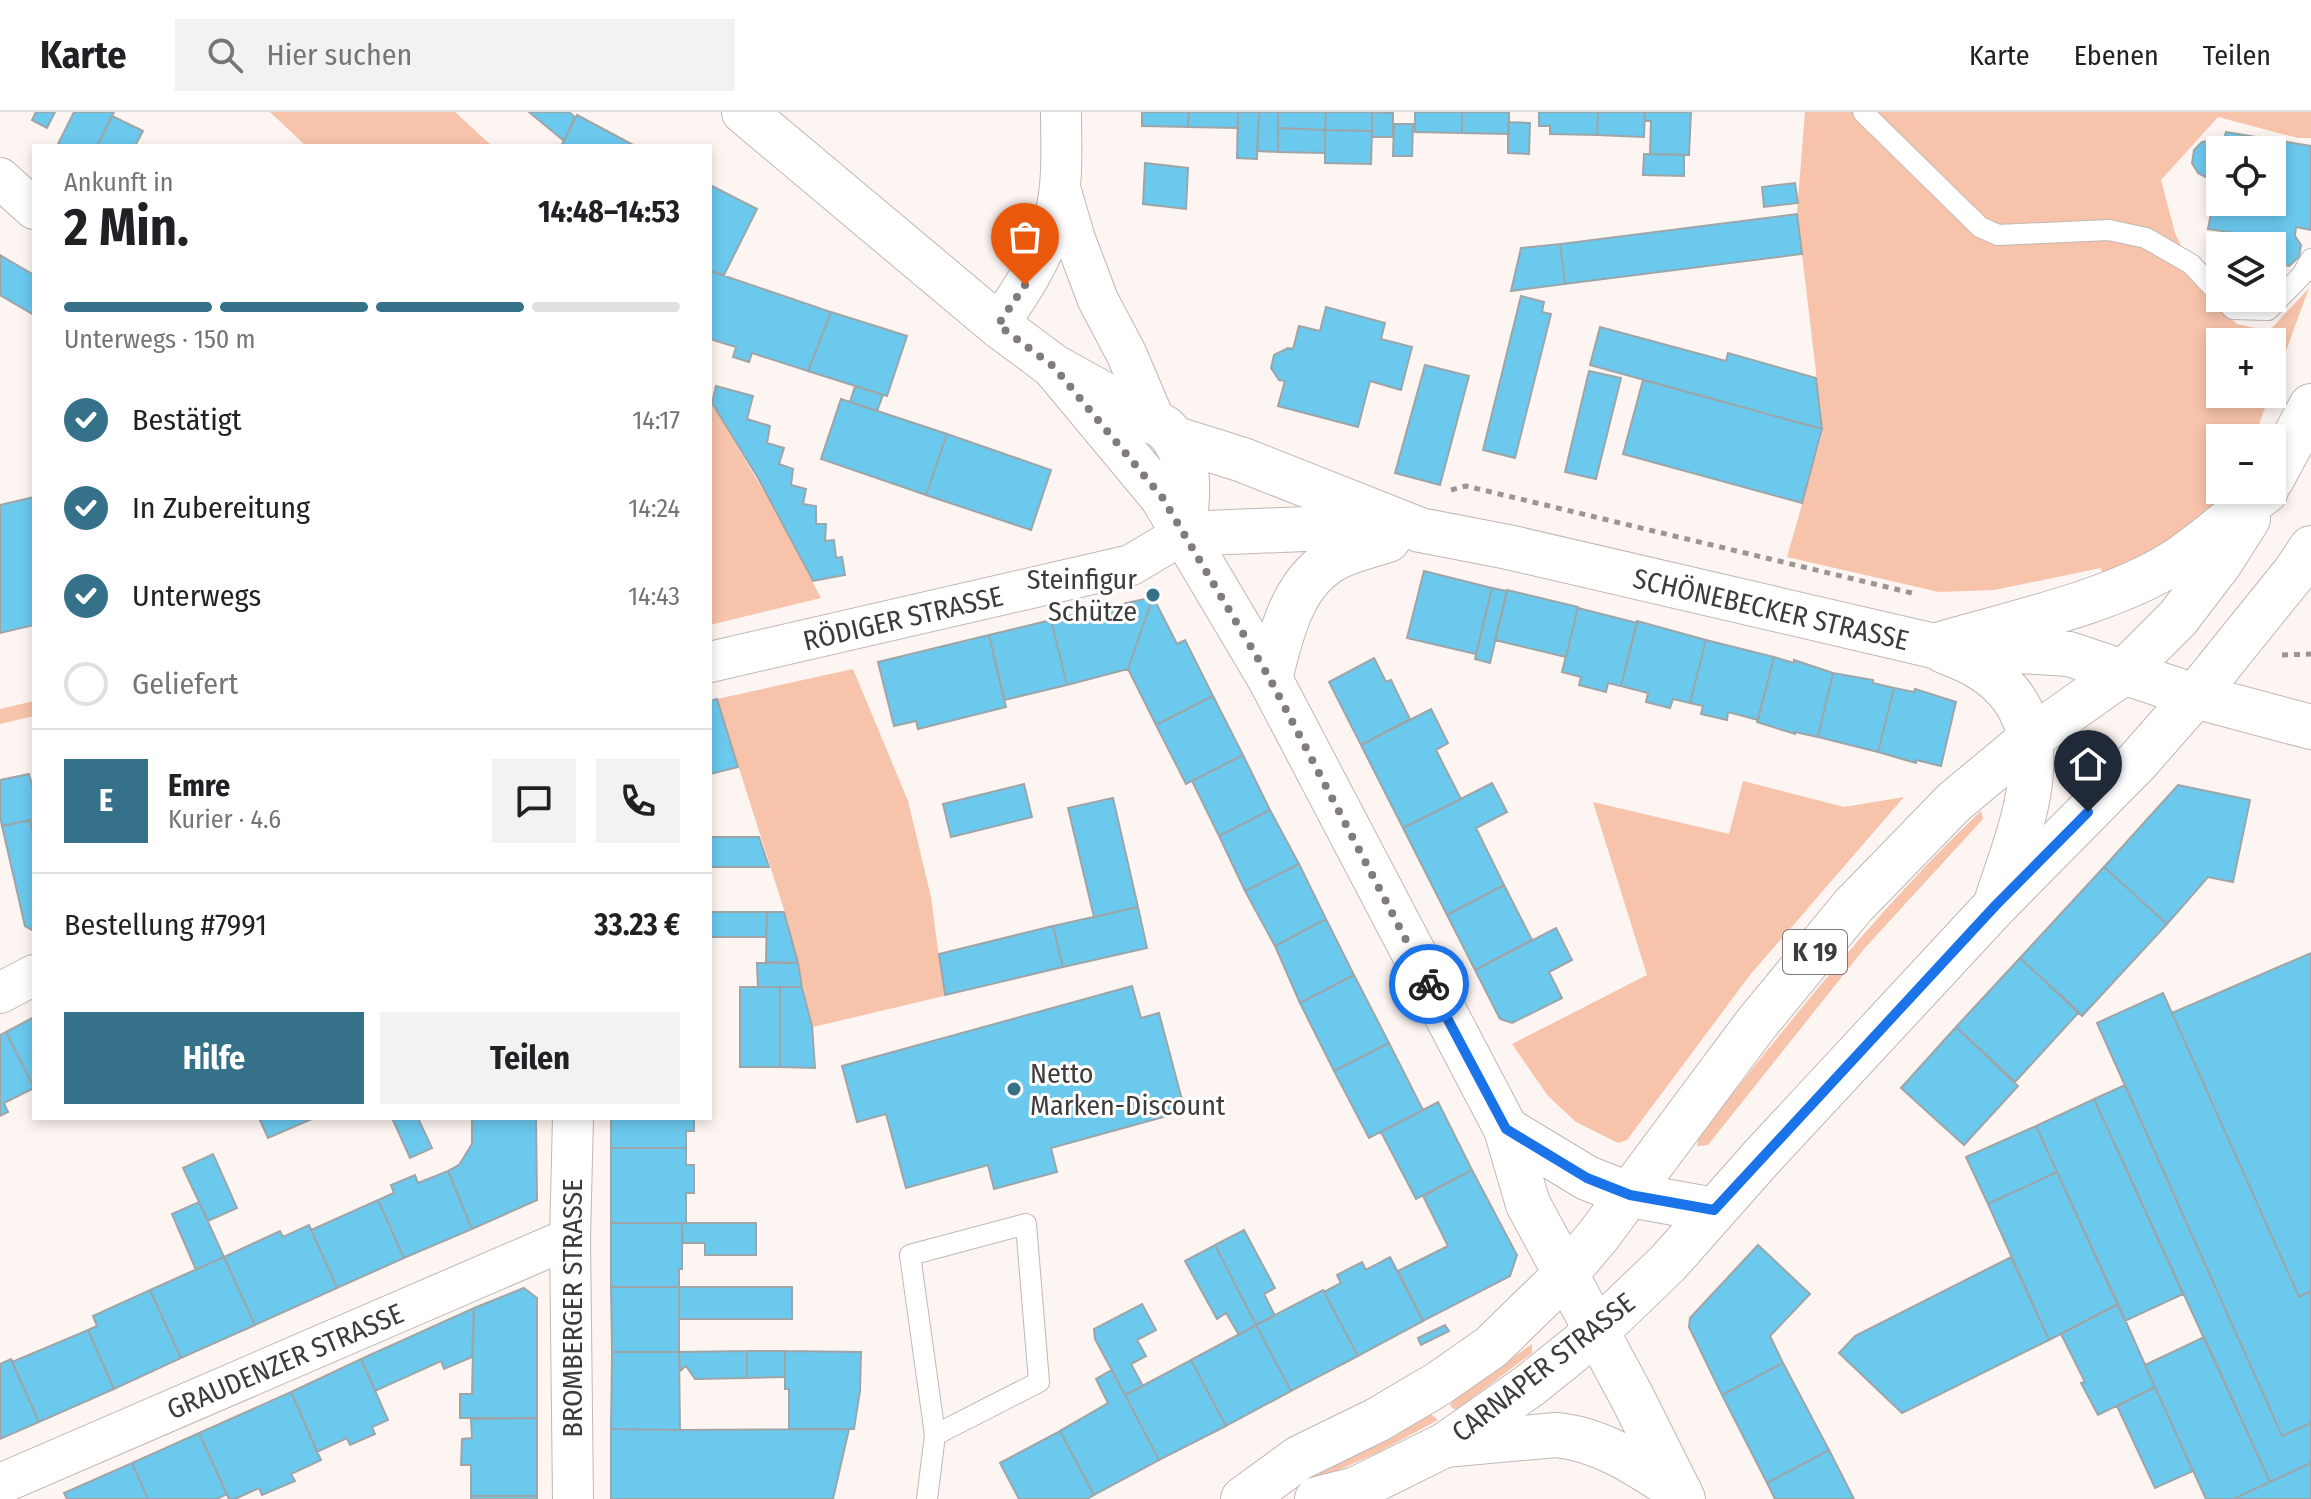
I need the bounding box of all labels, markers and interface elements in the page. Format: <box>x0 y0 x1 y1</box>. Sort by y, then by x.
search box <box>175 19 735 91</box>
text: Karte <box>40 32 127 78</box>
icon: search <box>203 33 247 77</box>
text: Hier suchen <box>267 37 412 73</box>
text: Karte <box>1969 39 2030 72</box>
text: Ebenen <box>2074 39 2159 72</box>
text: Teilen <box>2203 39 2271 72</box>
map controls <box>2206 136 2286 504</box>
button: locate <box>2206 136 2286 216</box>
text: Ankunft in <box>64 167 173 198</box>
text: 14:48–14:53 <box>538 194 680 230</box>
text: 2 Min. <box>64 196 189 259</box>
pin <box>991 203 1059 285</box>
icon: bag <box>1003 215 1047 259</box>
button: layers <box>2206 232 2286 312</box>
text: Unterwegs · 150 m <box>64 324 256 355</box>
button: + <box>2206 328 2286 408</box>
icon: check <box>64 398 108 442</box>
text: Bestätigt <box>132 402 242 438</box>
text: 14:17 <box>632 405 680 436</box>
button: − <box>2206 424 2286 504</box>
icon: check <box>64 486 108 530</box>
text: In Zubereitung <box>132 490 310 526</box>
text: 14:24 <box>628 493 680 524</box>
street label: SCHÖNEBECKER STRASSE <box>1630 562 1912 657</box>
place label: Steinfigur Schütze <box>1027 563 1137 628</box>
icon: check <box>64 574 108 618</box>
text: Unterwegs <box>132 578 261 614</box>
street label: RÖDIGER STRASSE <box>800 579 1006 658</box>
text: 14:43 <box>628 581 680 612</box>
marker: Steinfigur Schütze <box>1144 586 1162 604</box>
text: Geliefert <box>132 666 238 702</box>
pin <box>2054 730 2122 812</box>
icon: home <box>2066 742 2110 786</box>
button: chat <box>492 759 576 843</box>
button: phone <box>596 759 680 843</box>
text: Emre <box>168 768 230 804</box>
text: E <box>99 783 113 819</box>
text: Kurier · 4.6 <box>168 804 281 835</box>
text: Bestellung #7991 <box>64 907 267 943</box>
text: 33.23 € <box>594 907 680 943</box>
road number: K 19 <box>1783 930 1847 974</box>
courier <box>1389 944 1469 1024</box>
icon: bike <box>1407 962 1451 1006</box>
button: Hilfe <box>64 1012 364 1104</box>
button: Teilen <box>380 1012 680 1104</box>
place label: Netto Marken-Discount <box>1030 1057 1226 1122</box>
marker: Netto Marken-Discount <box>1005 1080 1023 1098</box>
street label: BROMBERGER STRASSE <box>556 1179 589 1437</box>
street label: CARNAPER STRASSE <box>1446 1286 1641 1449</box>
street label: GRAUDENZER STRASSE <box>162 1297 408 1426</box>

